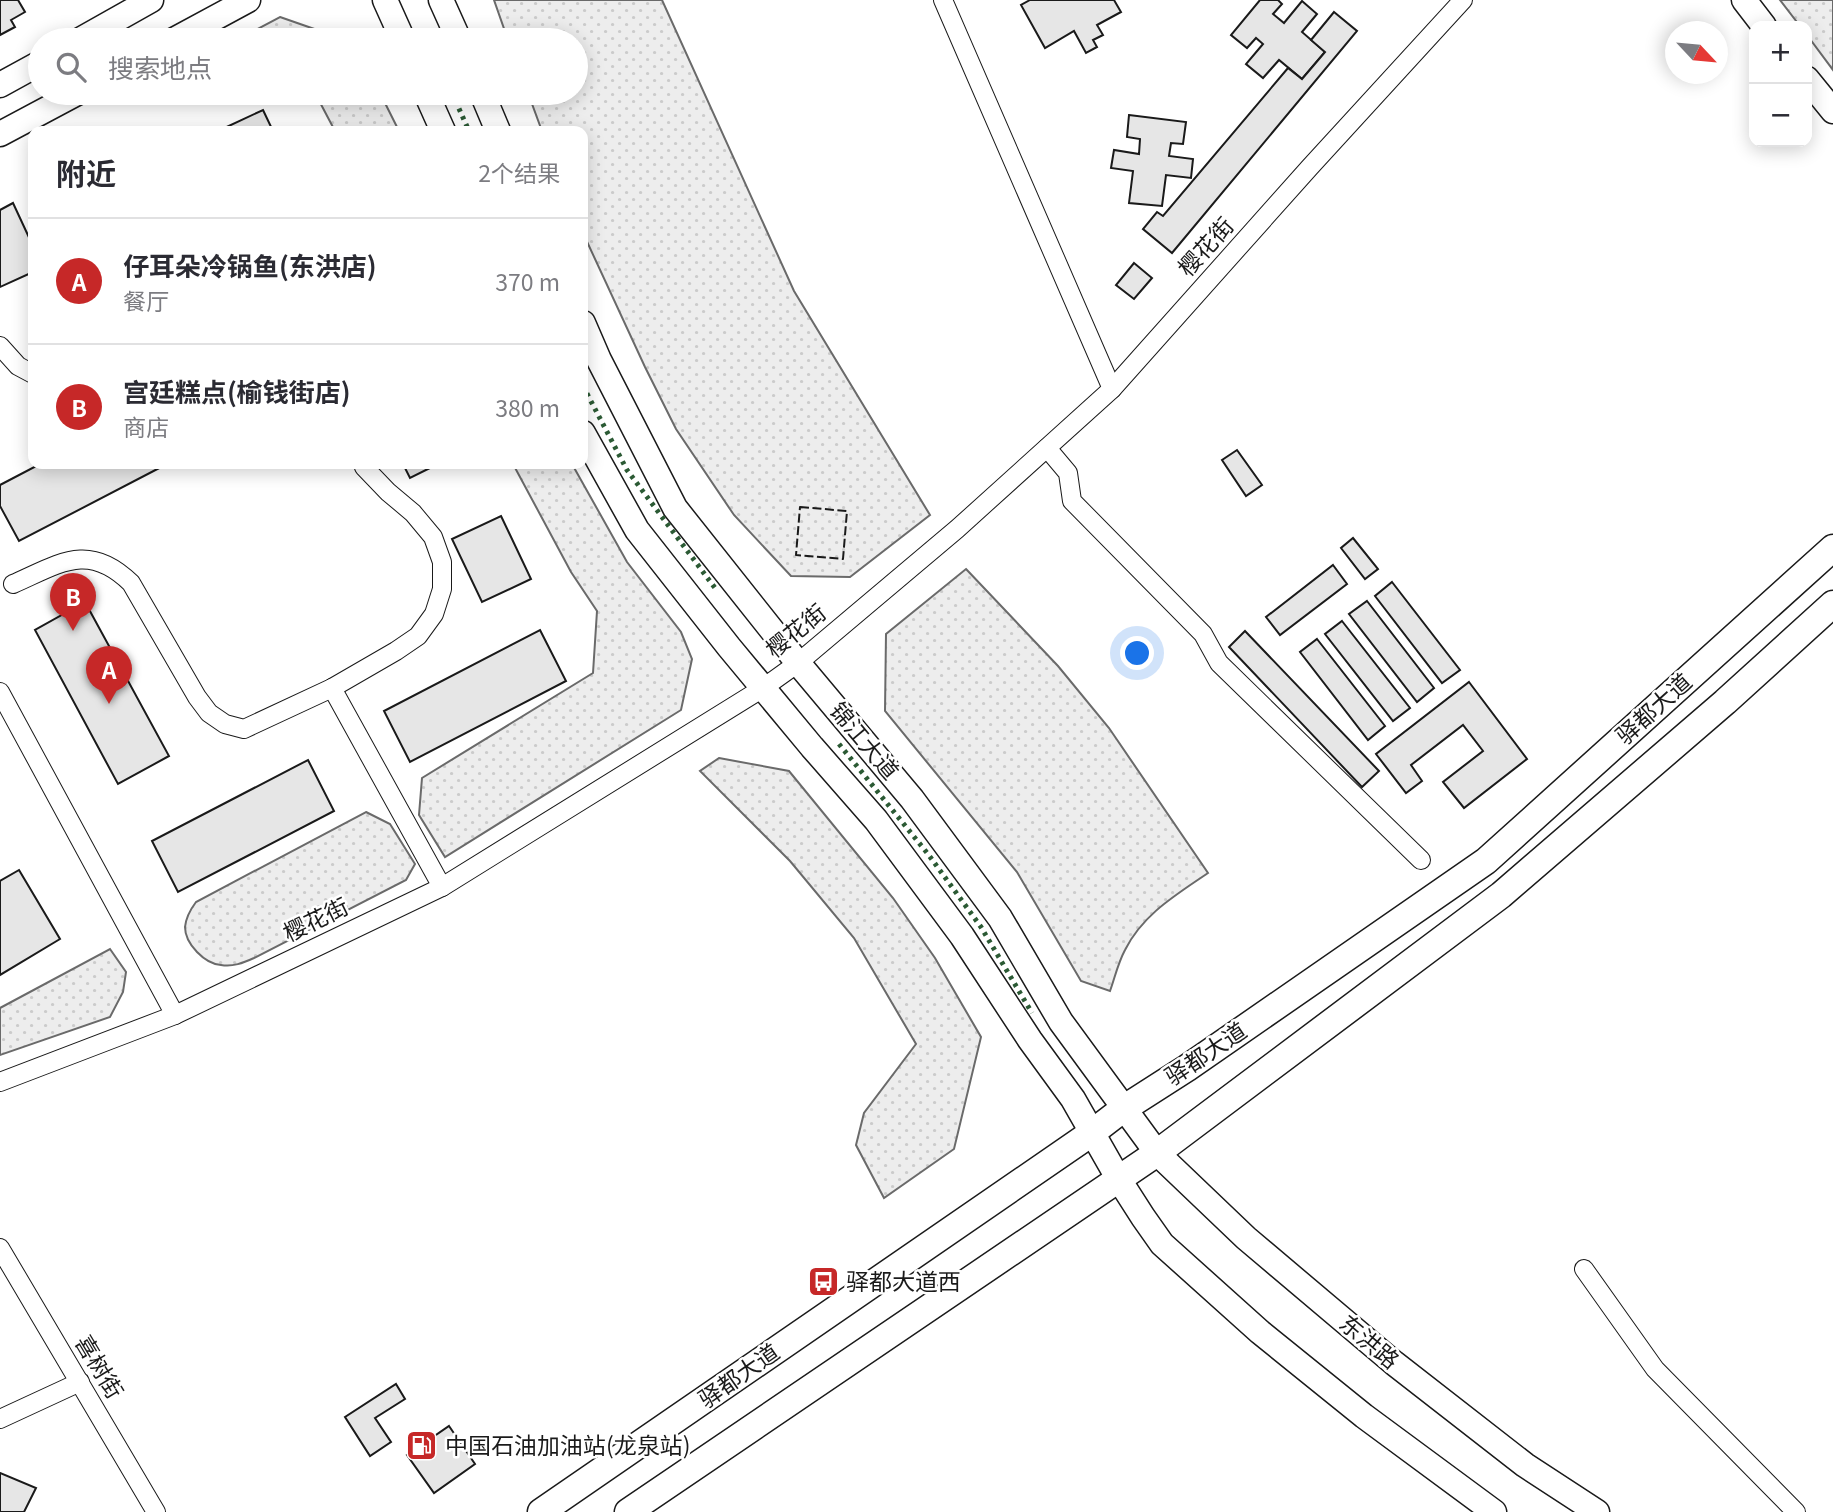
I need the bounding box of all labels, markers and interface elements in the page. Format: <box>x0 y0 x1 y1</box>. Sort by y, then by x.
north arrow <box>1665 21 1728 84</box>
map controls <box>1749 21 1812 147</box>
button: + <box>1749 21 1812 84</box>
search box <box>28 28 588 105</box>
icon: search <box>52 48 90 86</box>
text: 搜索地点 <box>108 48 212 85</box>
button: − <box>1749 84 1812 147</box>
text: 附近 <box>56 150 116 194</box>
text: 2个结果 <box>478 155 560 189</box>
street label: 樱花街 <box>1169 209 1240 283</box>
text: 仔耳朵冷锅鱼(东洪店) <box>123 246 377 283</box>
text: A <box>72 264 86 298</box>
text: 370 m <box>495 264 560 298</box>
text: 餐厅 <box>123 283 169 317</box>
text: 宫廷糕点(榆钱街店) <box>123 372 351 409</box>
text: B <box>71 390 87 424</box>
text: 380 m <box>495 390 560 424</box>
text: 商店 <box>123 409 169 443</box>
pin: B <box>50 573 96 631</box>
street label: 樱花街 <box>757 595 832 664</box>
your location <box>1120 636 1154 670</box>
pin: A <box>86 646 132 704</box>
street label: 驿都大道 <box>1607 664 1698 751</box>
street label: 锦江大道 <box>823 694 908 786</box>
street label: 樱花街 <box>277 888 354 949</box>
street label: 驿都大道 <box>1157 1013 1253 1092</box>
place label: 驿都大道西 <box>846 1263 961 1297</box>
bus stop icon: 驿都大道西 <box>806 1265 840 1299</box>
street label: 东洪路 <box>1333 1305 1408 1376</box>
street label: 喜树街 <box>68 1328 133 1404</box>
street label: 驿都大道 <box>690 1334 785 1415</box>
place label: 中国石油加油站(龙泉站) <box>445 1427 691 1461</box>
fuel station icon: 中国石油加油站(龙泉站) <box>405 1429 439 1463</box>

